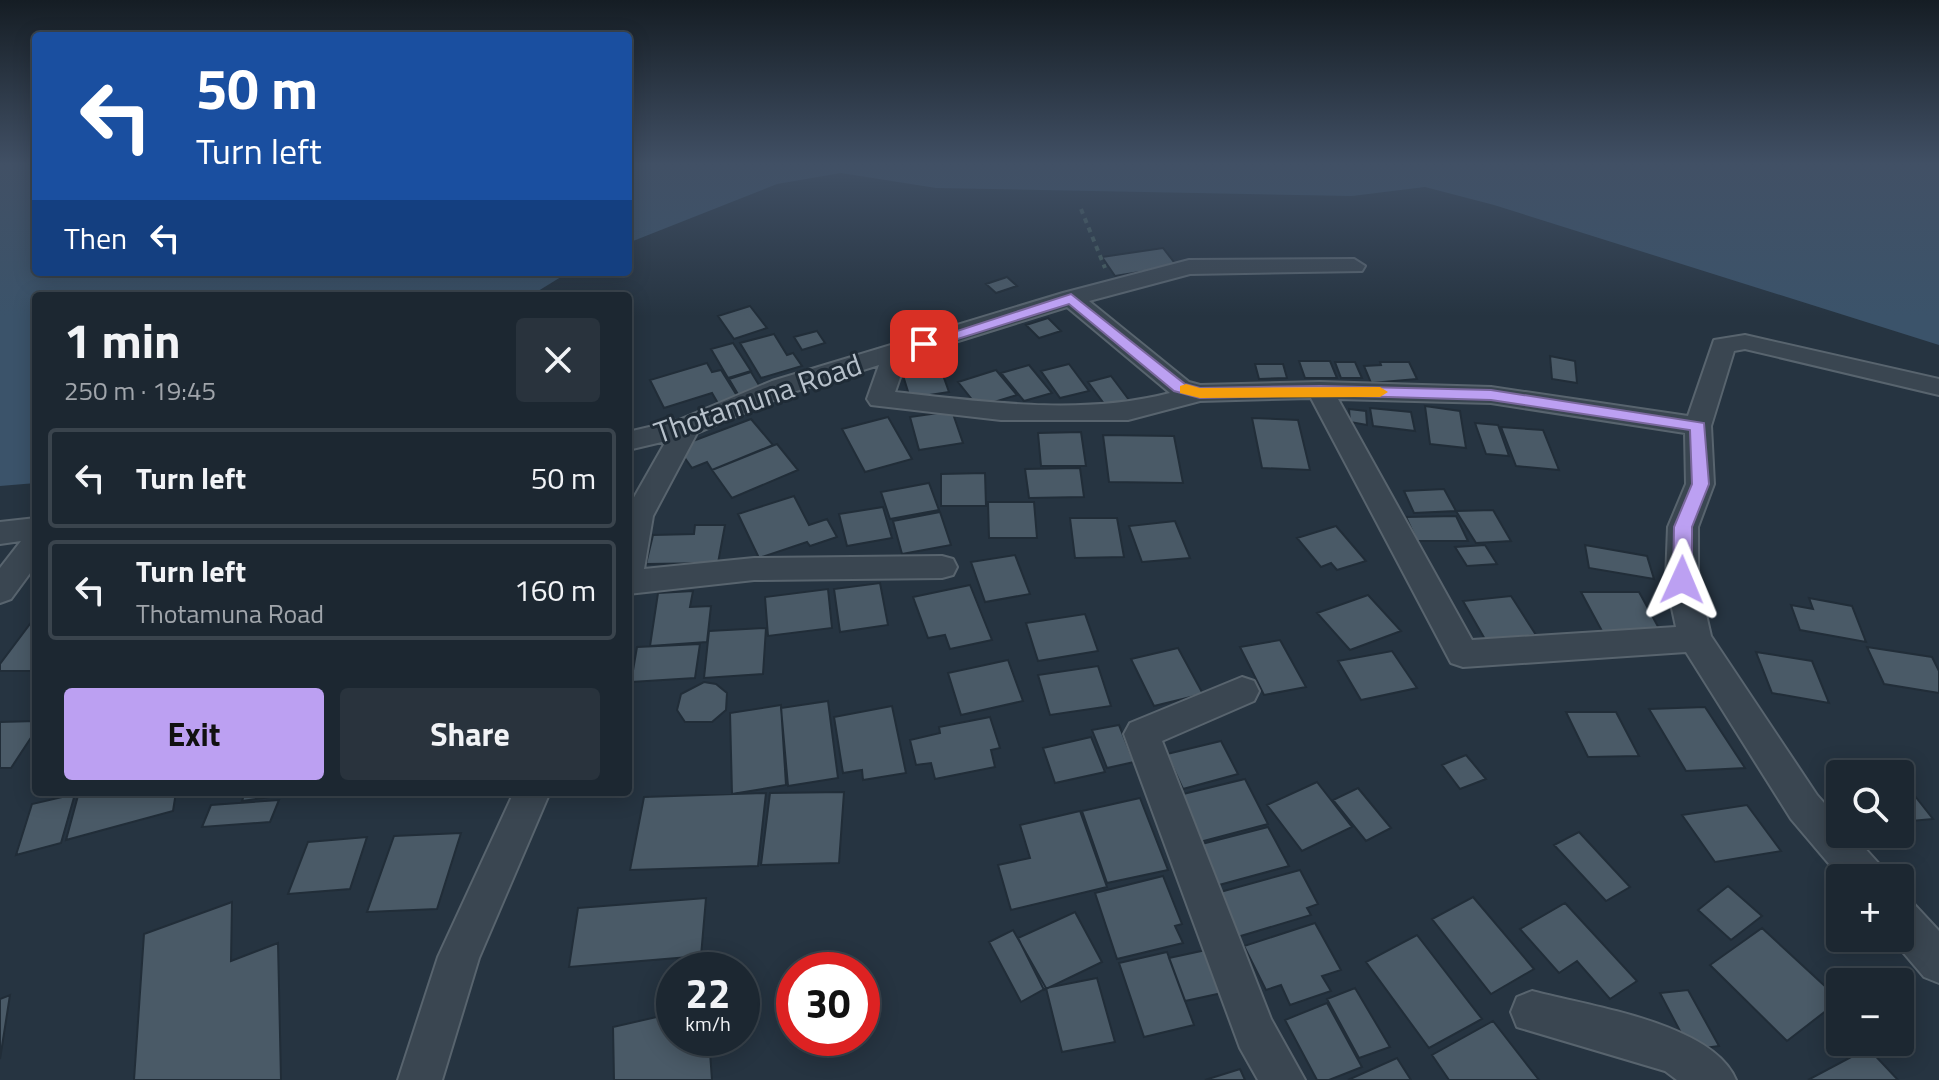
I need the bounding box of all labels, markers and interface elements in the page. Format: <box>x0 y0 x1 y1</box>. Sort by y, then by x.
text: 50 m <box>196 46 318 131</box>
icon: left <box>64 64 168 168</box>
text: Turn left <box>196 123 322 178</box>
text: Then <box>64 215 127 261</box>
icon: left <box>143 216 187 260</box>
text: 1 min <box>64 304 181 377</box>
pin <box>890 310 958 378</box>
button: close <box>516 318 600 402</box>
icon: arrive <box>902 322 946 366</box>
street label: Thotamuna Road <box>648 341 868 455</box>
text: 250 m · 19:45 <box>64 371 216 410</box>
text: Turn left <box>136 455 246 501</box>
text: 50 m <box>531 455 596 501</box>
icon: left <box>68 456 112 500</box>
position arrow <box>1640 538 1724 622</box>
text: Turn left <box>136 548 246 594</box>
text: 160 m <box>514 567 596 613</box>
icon: left <box>68 568 112 612</box>
text: Thotamuna Road <box>136 594 324 633</box>
button: Exit <box>64 688 324 780</box>
button: Share <box>340 688 600 780</box>
map controls <box>1826 760 1914 1056</box>
button: search <box>1826 760 1914 848</box>
button: + <box>1826 864 1914 952</box>
speed limit sign: 30 <box>776 952 880 1056</box>
text: 22 <box>686 963 730 1024</box>
button: − <box>1826 968 1914 1056</box>
text: km/h <box>685 1008 731 1039</box>

